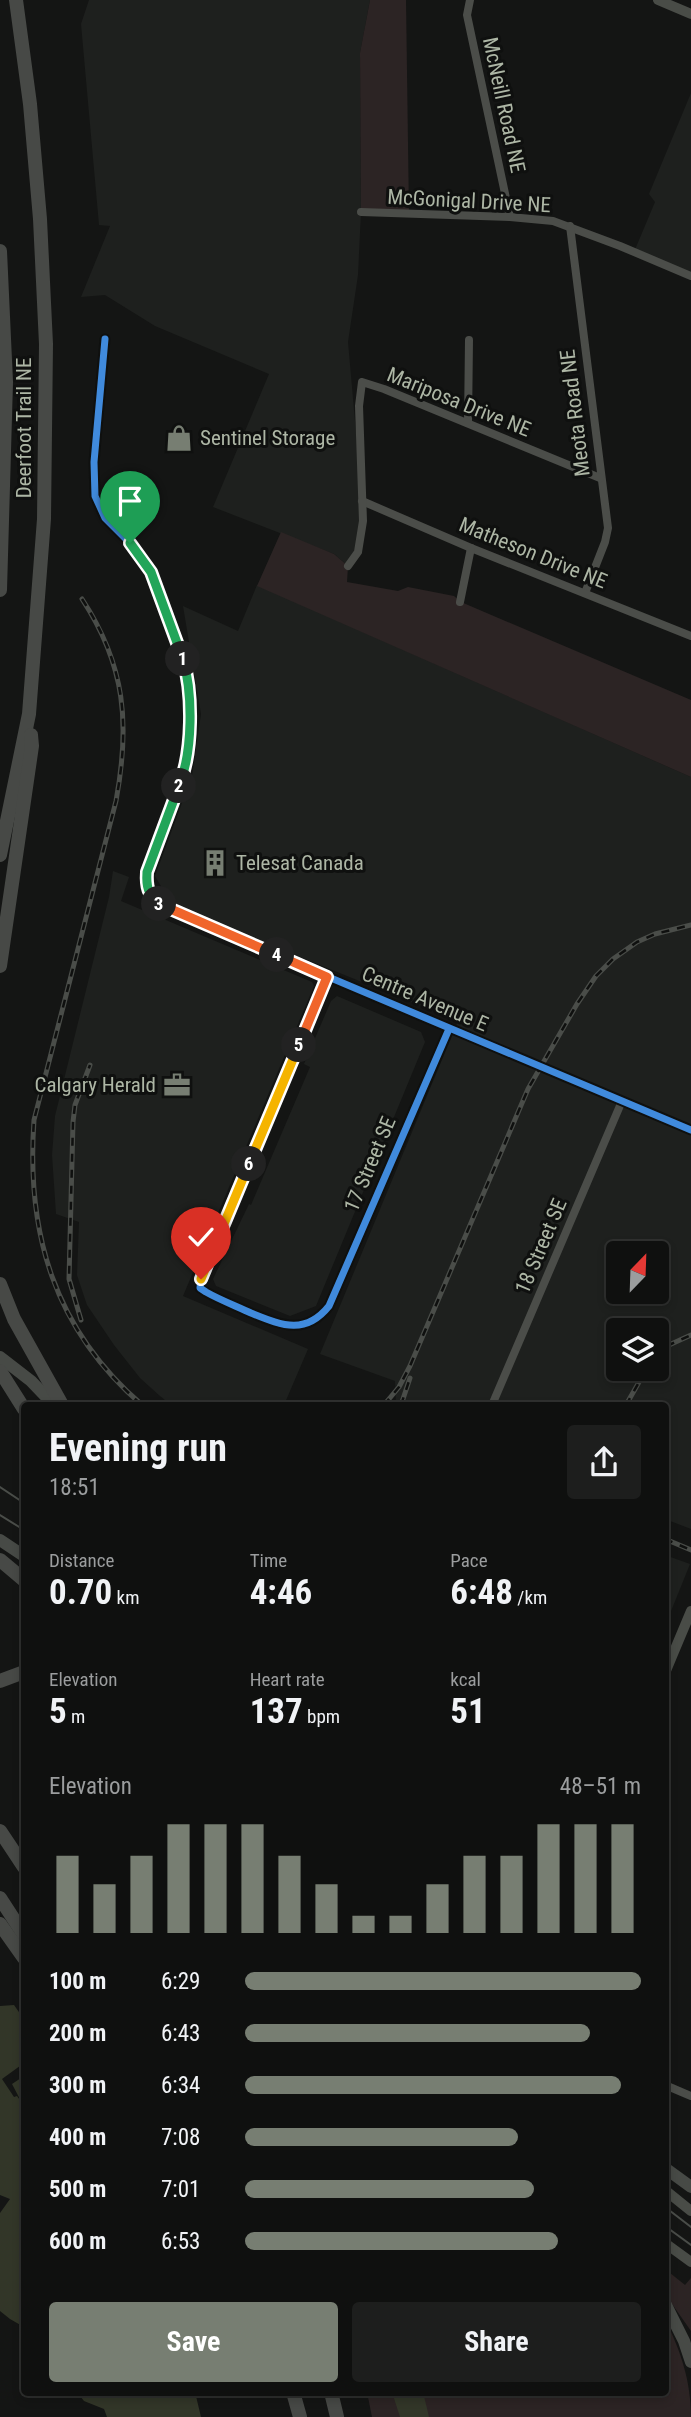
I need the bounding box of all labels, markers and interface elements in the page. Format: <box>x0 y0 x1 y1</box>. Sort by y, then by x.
street label: McNeill Road NE <box>478 35 530 175</box>
street label: McGonigal Drive NE <box>387 185 551 217</box>
street label: Meota Road NE <box>555 348 595 478</box>
street label: Deerfoot Trail NE <box>12 358 36 498</box>
street label: Mariposa Drive NE <box>384 362 534 442</box>
shop icon: Sentinel Storage <box>164 423 194 453</box>
place label: Sentinel Storage <box>200 426 335 450</box>
pin <box>100 471 160 543</box>
icon: arrive <box>111 482 149 520</box>
street label: Matheson Drive NE <box>456 512 610 594</box>
pin: 1 <box>166 642 200 676</box>
text: 1 <box>178 647 187 670</box>
pin: 2 <box>162 768 196 804</box>
text: 2 <box>174 774 183 797</box>
building icon: Telesat Canada <box>200 848 230 878</box>
place label: Telesat Canada <box>236 851 364 875</box>
pin: 3 <box>142 886 176 922</box>
text: 3 <box>154 892 163 915</box>
pin: 4 <box>260 937 294 972</box>
text: 4 <box>272 943 281 966</box>
street label: Centre Avenue E <box>358 962 492 1036</box>
pin: 5 <box>282 1028 316 1062</box>
text: 5 <box>294 1033 303 1056</box>
office icon: Calgary Herald <box>162 1070 192 1100</box>
place label: Calgary Herald <box>35 1073 156 1097</box>
street label: 17 Street SE <box>339 1113 401 1215</box>
pin: 6 <box>232 1146 266 1182</box>
text: 6 <box>244 1152 253 1175</box>
street label: 18 Street SE <box>510 1195 572 1297</box>
pin <box>171 1207 231 1279</box>
icon: check <box>182 1218 220 1256</box>
north arrow <box>606 1241 668 1304</box>
map controls <box>606 1241 669 1381</box>
button: layers <box>606 1318 669 1381</box>
button: share <box>567 1425 641 1499</box>
text: Evening run <box>49 1426 227 1470</box>
text: 18:51 <box>49 1474 100 1501</box>
text: Distance <box>49 1549 114 1572</box>
text: Time <box>250 1549 287 1572</box>
text: Pace <box>450 1549 488 1572</box>
text: 0.70 <box>49 1572 112 1613</box>
text: 4:46 <box>250 1572 312 1613</box>
text: 6:48 <box>450 1572 513 1613</box>
text: km <box>112 1586 139 1609</box>
text: /km <box>513 1586 547 1609</box>
text: Elevation <box>49 1668 117 1691</box>
text: Heart rate <box>250 1668 325 1691</box>
text: kcal <box>450 1668 481 1691</box>
text: 5 <box>49 1691 67 1732</box>
text: 137 <box>250 1691 303 1732</box>
text: 51 <box>450 1691 486 1732</box>
text: m <box>67 1705 85 1728</box>
text: bpm <box>303 1705 340 1728</box>
text: Elevation <box>49 1773 132 1800</box>
text: 48–51 m <box>560 1773 641 1800</box>
text: 100 m <box>49 1968 106 1995</box>
text: 6:29 <box>161 1968 200 1995</box>
text: 200 m <box>49 2020 106 2047</box>
text: 6:43 <box>161 2020 200 2047</box>
text: 300 m <box>49 2072 106 2099</box>
text: 6:34 <box>161 2072 200 2099</box>
text: 400 m <box>49 2124 106 2151</box>
text: 7:08 <box>161 2124 200 2151</box>
text: 500 m <box>49 2176 106 2203</box>
text: 7:01 <box>161 2176 200 2203</box>
text: 600 m <box>49 2228 106 2255</box>
text: 6:53 <box>161 2228 200 2255</box>
button: Save <box>49 2302 338 2382</box>
button: Share <box>352 2302 641 2382</box>

